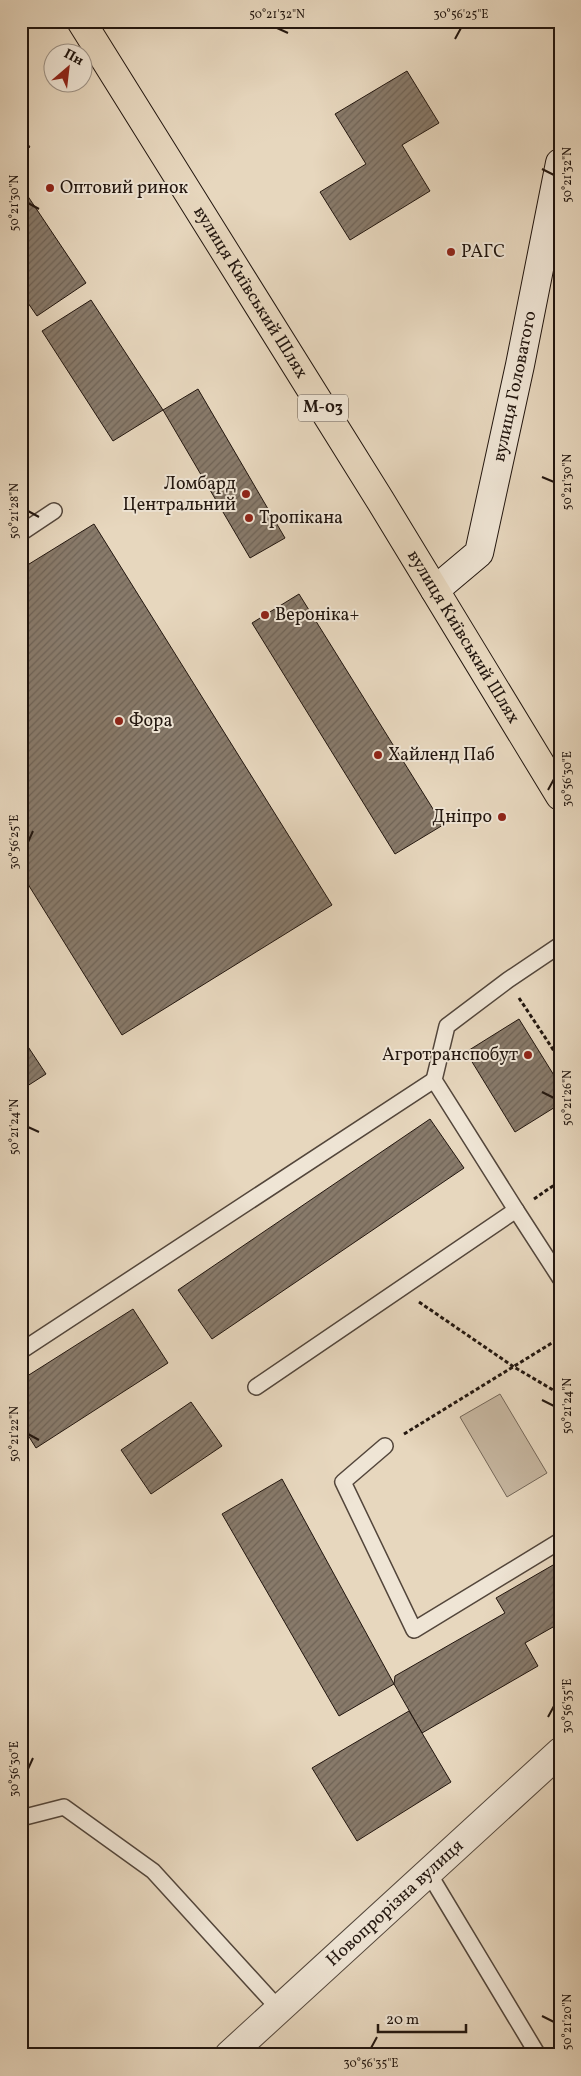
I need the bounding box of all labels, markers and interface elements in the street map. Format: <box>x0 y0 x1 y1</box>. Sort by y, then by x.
text: 50°21'32"N <box>249 7 305 23</box>
text: 30°56'25"E <box>433 7 489 23</box>
north arrow <box>42 42 92 92</box>
text: Пн <box>60 45 87 71</box>
text: 50°21'32"N <box>560 147 576 203</box>
text: 50°21'30"N <box>7 175 23 231</box>
place label: Оптовий ринок <box>60 176 189 201</box>
marker: Оптовий ринок <box>44 182 56 194</box>
street label: вулиця Київський Шлях <box>187 201 314 384</box>
place label: РАГС <box>461 240 505 265</box>
marker: РАГС <box>445 246 457 258</box>
street label: вулиця Головатого <box>487 309 543 464</box>
road number: М-03 <box>298 394 348 422</box>
text: 50°21'30"N <box>560 454 576 510</box>
place label: Ломбард Центральний <box>123 472 236 518</box>
text: 50°21'28"N <box>7 483 23 539</box>
marker: Ломбард Центральний <box>240 488 252 500</box>
place label: Тропікана <box>259 506 343 531</box>
marker: Тропікана <box>243 512 255 524</box>
street label: вулиця Київський Шлях <box>401 545 526 729</box>
place label: Вероніка+ <box>275 603 360 628</box>
marker: Вероніка+ <box>259 609 271 621</box>
place label: Фора <box>129 709 172 734</box>
marker: Фора <box>113 715 125 727</box>
place label: Хайленд Паб <box>388 743 495 768</box>
marker: Хайленд Паб <box>372 749 384 761</box>
text: 30°56'30"E <box>560 751 576 807</box>
place label: Дніпро <box>432 805 492 830</box>
marker: Дніпро <box>496 811 508 823</box>
text: 30°56'25"E <box>7 814 23 870</box>
place label: Агротранспобут <box>382 1043 518 1068</box>
marker: Агротранспобут <box>522 1049 534 1061</box>
text: 50°21'26"N <box>560 1070 576 1126</box>
text: 50°21'24"N <box>7 1099 23 1155</box>
text: 50°21'24"N <box>560 1378 576 1434</box>
text: 50°21'22"N <box>7 1406 23 1462</box>
text: 30°56'35"E <box>560 1679 576 1733</box>
text: 30°56'30"E <box>7 1741 23 1797</box>
street label: Новопрорізна вулиця <box>321 1834 469 1972</box>
text: 50°21'20"N <box>560 1994 576 2050</box>
scale bar <box>378 2001 466 2033</box>
text: 20 m <box>386 2010 419 2031</box>
text: 30°56'35"E <box>344 2056 398 2072</box>

